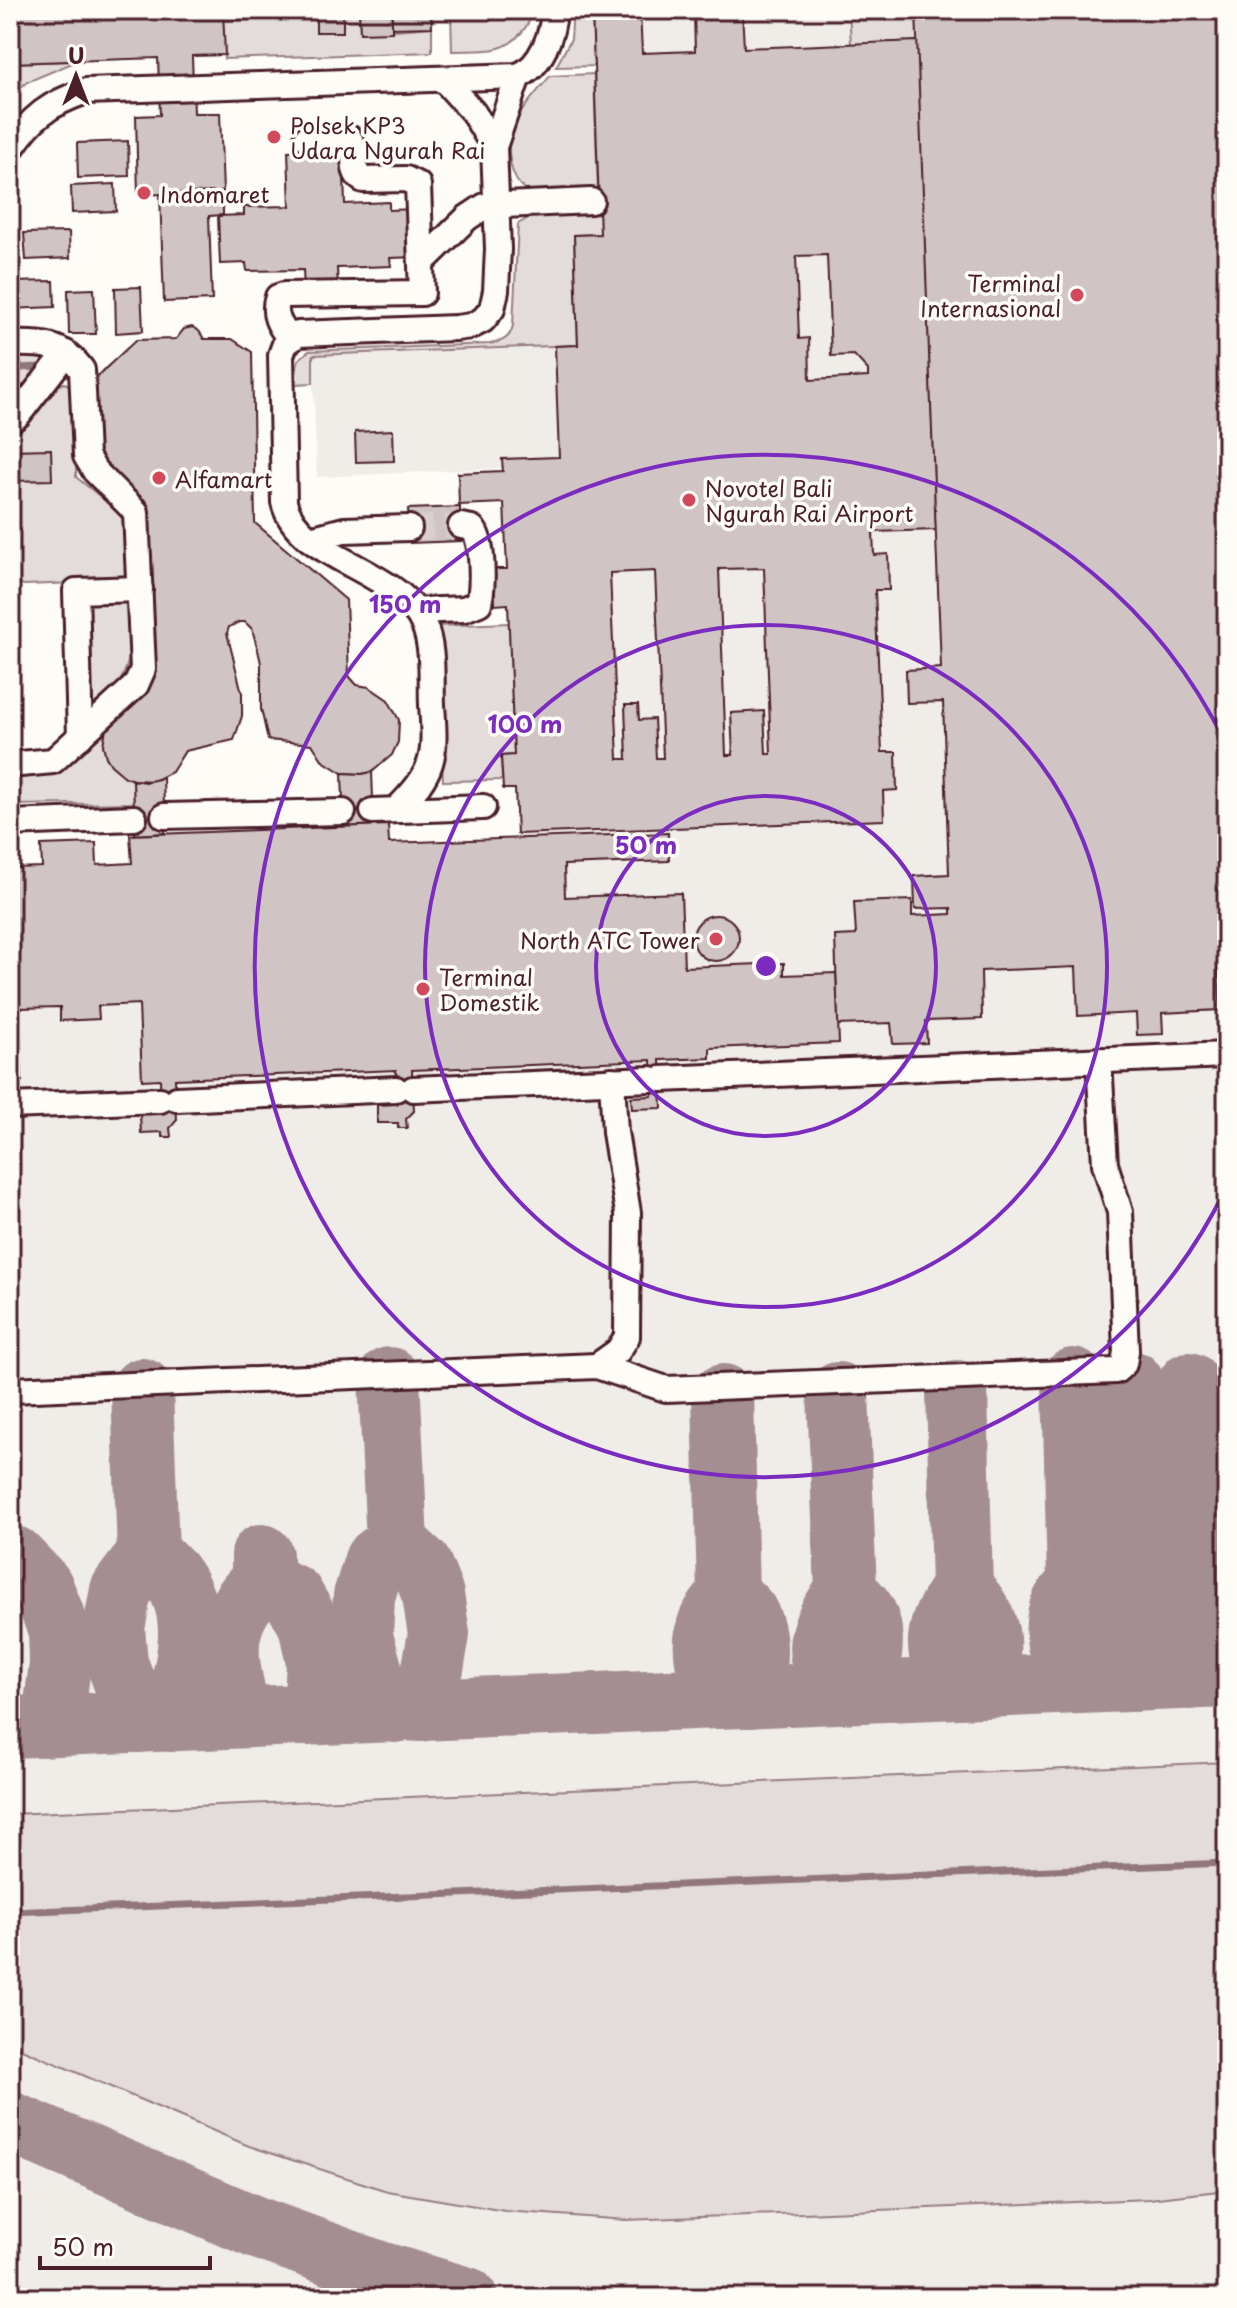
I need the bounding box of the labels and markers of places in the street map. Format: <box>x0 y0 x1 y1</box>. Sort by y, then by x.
place label: Polsek KP3 Udara Ngurah Rai <box>290 108 486 166</box>
marker: Polsek KP3 Udara Ngurah Rai <box>265 128 283 146</box>
place label: Indomaret <box>160 177 269 210</box>
marker: Indomaret <box>135 184 153 202</box>
place label: Terminal Internasional <box>920 266 1061 324</box>
marker: Terminal Internasional <box>1068 286 1086 304</box>
place label: Alfamart <box>175 462 272 495</box>
marker: Alfamart <box>150 469 168 487</box>
place label: Novotel Bali Ngurah Rai Airport <box>705 471 914 529</box>
marker: Novotel Bali Ngurah Rai Airport <box>680 491 698 509</box>
place label: North ATC Tower <box>520 923 701 956</box>
marker: North ATC Tower <box>707 930 725 948</box>
centre of rings <box>752 952 780 980</box>
place label: Terminal Domestik <box>439 960 540 1018</box>
marker: Terminal Domestik <box>414 980 432 998</box>

